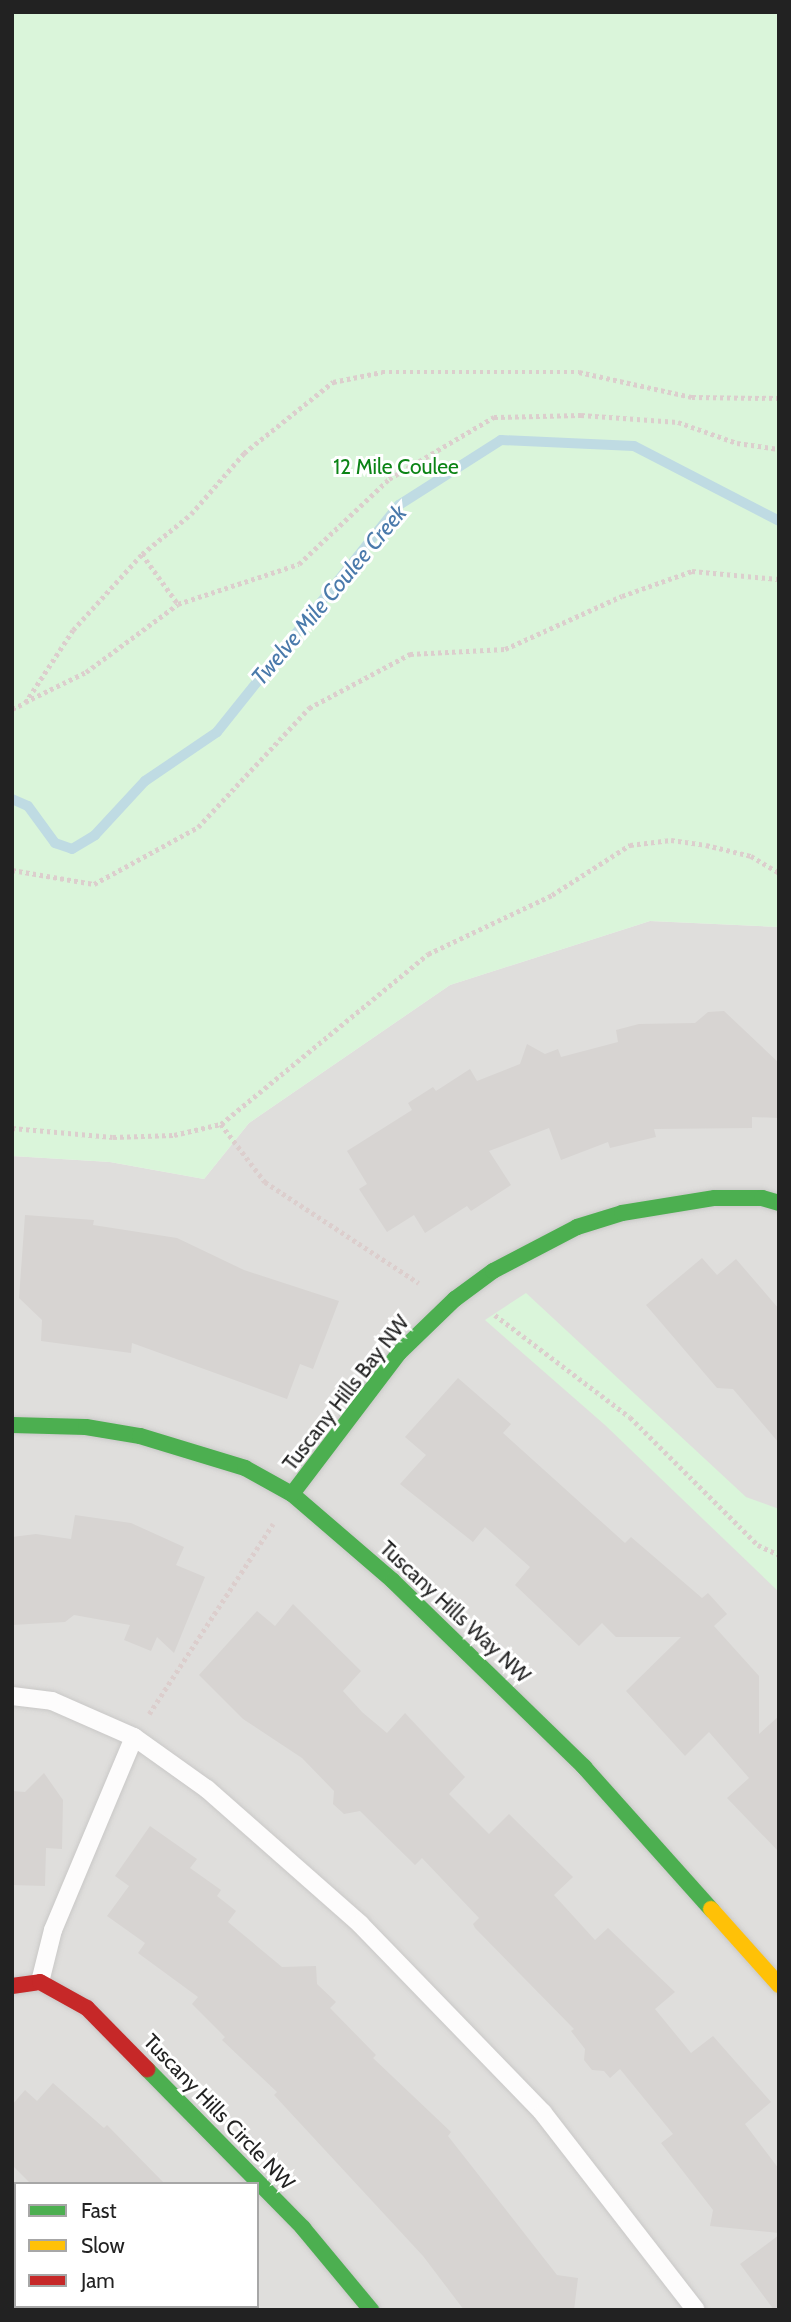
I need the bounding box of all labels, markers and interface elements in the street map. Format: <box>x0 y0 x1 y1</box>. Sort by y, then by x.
park label: 12 Mile Coulee <box>333 454 459 480</box>
water label: Twelve Mile Coulee Creek <box>246 499 412 691</box>
street label: Tuscany Hills Bay NW <box>278 1310 414 1476</box>
street label: Tuscany Hills Way NW <box>375 1536 535 1688</box>
street label: Tuscany Hills Circle NW <box>138 2029 300 2195</box>
legend <box>14 2182 259 2308</box>
text: Fast <box>81 2198 117 2223</box>
text: Slow <box>81 2233 125 2258</box>
text: Jam <box>81 2268 115 2293</box>

